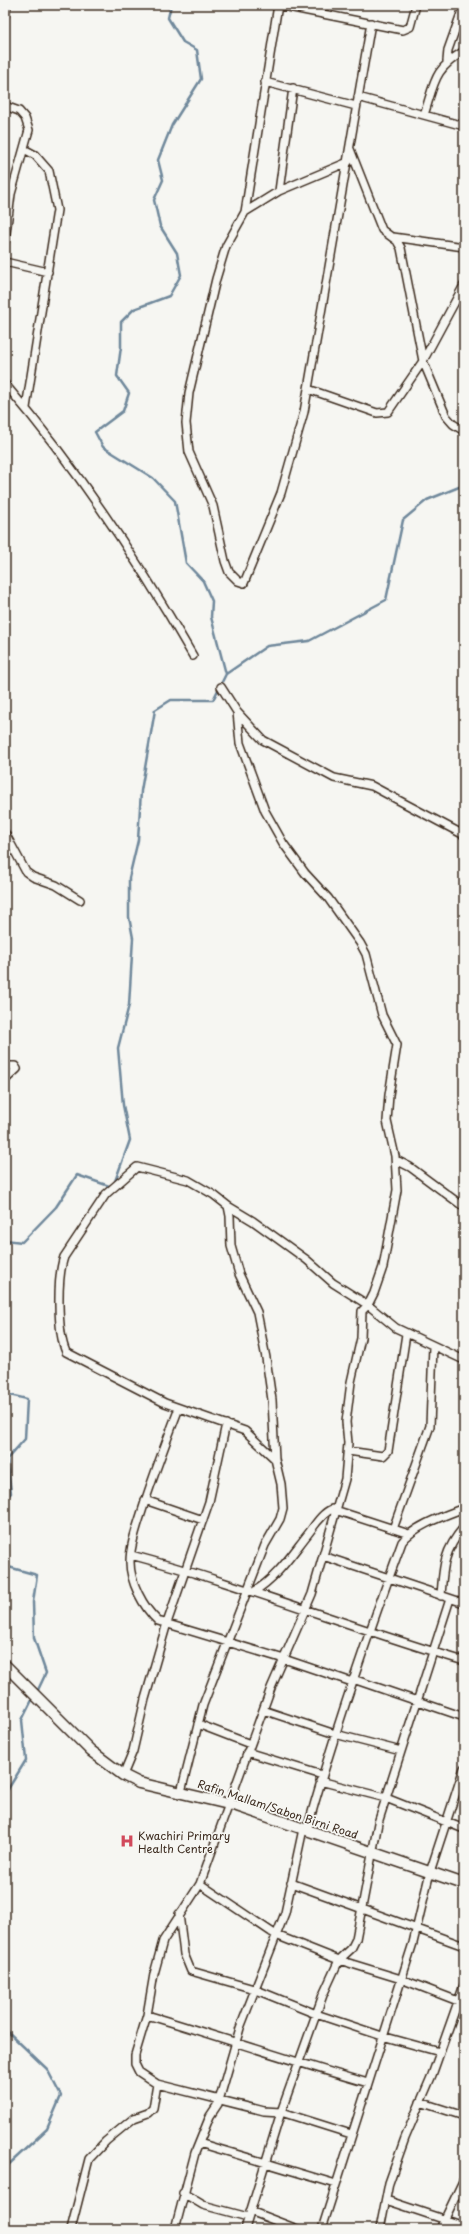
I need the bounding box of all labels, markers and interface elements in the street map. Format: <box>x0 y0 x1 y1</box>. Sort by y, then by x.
street label: Rafin Mallam/Sabon Birni Road <box>196 1775 360 1843</box>
place label: Kwachiri Primary Health Centre <box>138 1827 230 1857</box>
hospital icon: Kwachiri Primary Health Centre <box>119 1833 135 1849</box>

